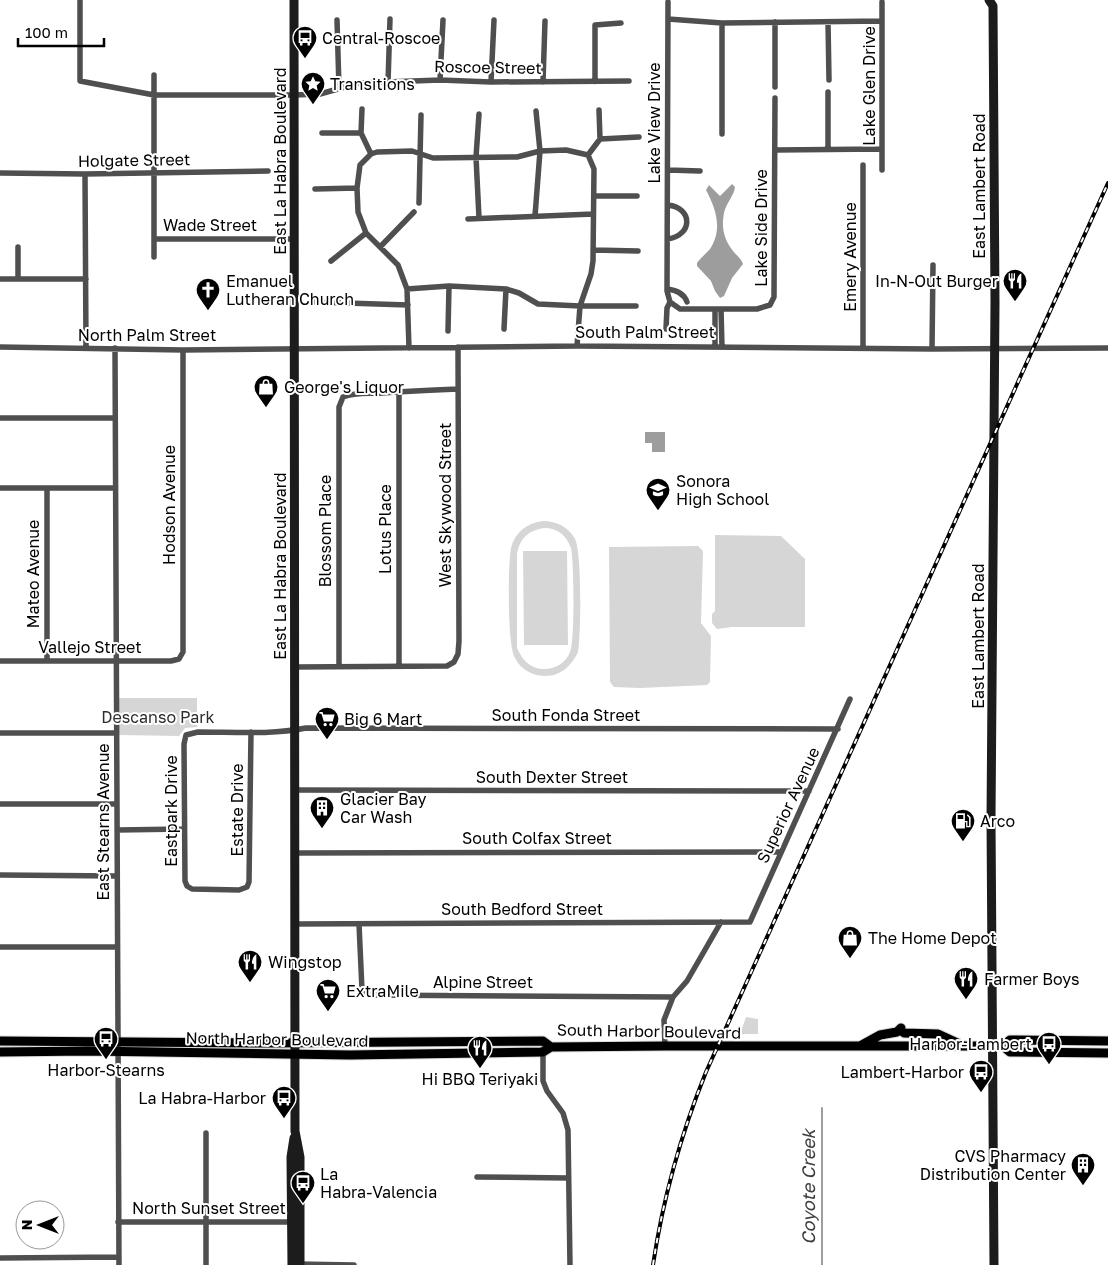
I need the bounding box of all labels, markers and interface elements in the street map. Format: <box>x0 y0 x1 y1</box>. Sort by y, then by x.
scale bar <box>18 15 104 47</box>
text: 100 m <box>25 23 68 41</box>
bus stop icon: Central-Roscoe <box>292 25 318 59</box>
street label: Lake Glen Drive <box>859 26 879 146</box>
place label: Central-Roscoe <box>322 28 440 48</box>
street label: Roscoe Street <box>434 56 542 78</box>
street label: Lake View Drive <box>644 62 664 184</box>
street label: East La Habra Boulevard <box>270 67 290 255</box>
place icon: Transitions <box>300 71 326 105</box>
place label: Transitions <box>330 74 415 94</box>
street label: East Lambert Road <box>969 113 989 259</box>
street label: Holgate Street <box>78 149 190 171</box>
street label: Lake Side Drive <box>751 169 771 287</box>
street label: Emery Avenue <box>840 202 860 312</box>
street label: Wade Street <box>163 215 257 235</box>
restaurant icon: In-N-Out Burger <box>1002 268 1028 302</box>
place label: Emanuel Lutheran Church <box>226 271 354 309</box>
place label: In-N-Out Burger <box>875 271 998 291</box>
church icon: Emanuel Lutheran Church <box>195 277 221 311</box>
street label: South Palm Street <box>575 322 715 342</box>
street label: North Palm Street <box>78 325 216 345</box>
shop icon: George's Liquor <box>253 374 279 408</box>
place label: George's Liquor <box>284 377 404 397</box>
street label: West Skywood Street <box>435 423 455 587</box>
street label: Hodson Avenue <box>159 445 179 565</box>
place label: Sonora High School <box>676 471 769 509</box>
street label: East La Habra Boulevard <box>270 472 290 660</box>
street label: Blossom Place <box>315 475 335 587</box>
school or university icon: Sonora High School <box>645 477 671 511</box>
street label: Lotus Place <box>375 484 395 574</box>
street label: Mateo Avenue <box>23 520 43 628</box>
street label: East Lambert Road <box>968 563 988 709</box>
street label: Vallejo Street <box>38 637 142 657</box>
street label: South Fonda Street <box>492 705 640 725</box>
supermarket icon: Big 6 Mart <box>314 706 340 740</box>
park label: Descanso Park <box>101 707 215 727</box>
place label: Big 6 Mart <box>344 709 422 729</box>
street label: East Stearns Avenue <box>93 743 113 901</box>
street label: Superior Avenue <box>752 744 824 866</box>
street label: Eastpark Drive <box>161 755 181 867</box>
street label: Estate Drive <box>227 764 247 856</box>
street label: South Dexter Street <box>476 767 628 787</box>
place label: Glacier Bay Car Wash <box>340 789 426 827</box>
building icon: Glacier Bay Car Wash <box>309 795 335 829</box>
fuel station icon: Arco <box>950 808 976 842</box>
place label: Arco <box>980 811 1015 831</box>
street label: South Colfax Street <box>462 828 612 848</box>
street label: South Bedford Street <box>441 899 603 919</box>
shop icon: The Home Depot <box>837 925 863 959</box>
place label: The Home Depot <box>868 928 997 948</box>
restaurant icon: Wingstop <box>237 949 263 983</box>
place label: Wingstop <box>268 952 342 972</box>
restaurant icon: Farmer Boys <box>953 966 979 1000</box>
place label: Farmer Boys <box>984 969 1080 989</box>
street label: Alpine Street <box>433 972 533 992</box>
supermarket icon: ExtraMile <box>315 978 341 1012</box>
place label: ExtraMile <box>346 981 419 1001</box>
street label: South Harbor Boulevard <box>557 1019 741 1043</box>
bus stop icon: Harbor-Stearns <box>93 1026 119 1060</box>
street label: North Harbor Boulevard <box>185 1027 369 1051</box>
bus stop icon: Harbor-Lambert <box>1036 1031 1062 1065</box>
place label: Harbor-Lambert <box>909 1034 1032 1054</box>
restaurant icon: Hi BBQ Teriyaki <box>467 1035 493 1069</box>
bus stop icon: Lambert-Harbor <box>968 1059 994 1093</box>
place label: Harbor-Stearns <box>47 1060 165 1080</box>
place label: Lambert-Harbor <box>841 1062 964 1082</box>
place label: Hi BBQ Teriyaki <box>422 1069 538 1089</box>
bus stop icon: La Habra-Harbor <box>271 1085 297 1119</box>
place label: La Habra-Harbor <box>138 1088 266 1108</box>
water label: Coyote Creek <box>797 1127 819 1245</box>
place label: CVS Pharmacy Distribution Center <box>920 1146 1066 1184</box>
building icon: CVS Pharmacy Distribution Center <box>1070 1152 1096 1186</box>
place label: La Habra-Valencia <box>320 1164 437 1202</box>
bus stop icon: La Habra-Valencia <box>290 1170 316 1204</box>
street label: North Sunset Street <box>132 1198 286 1218</box>
north arrow <box>15 1200 65 1250</box>
text: N <box>18 1220 35 1230</box>

